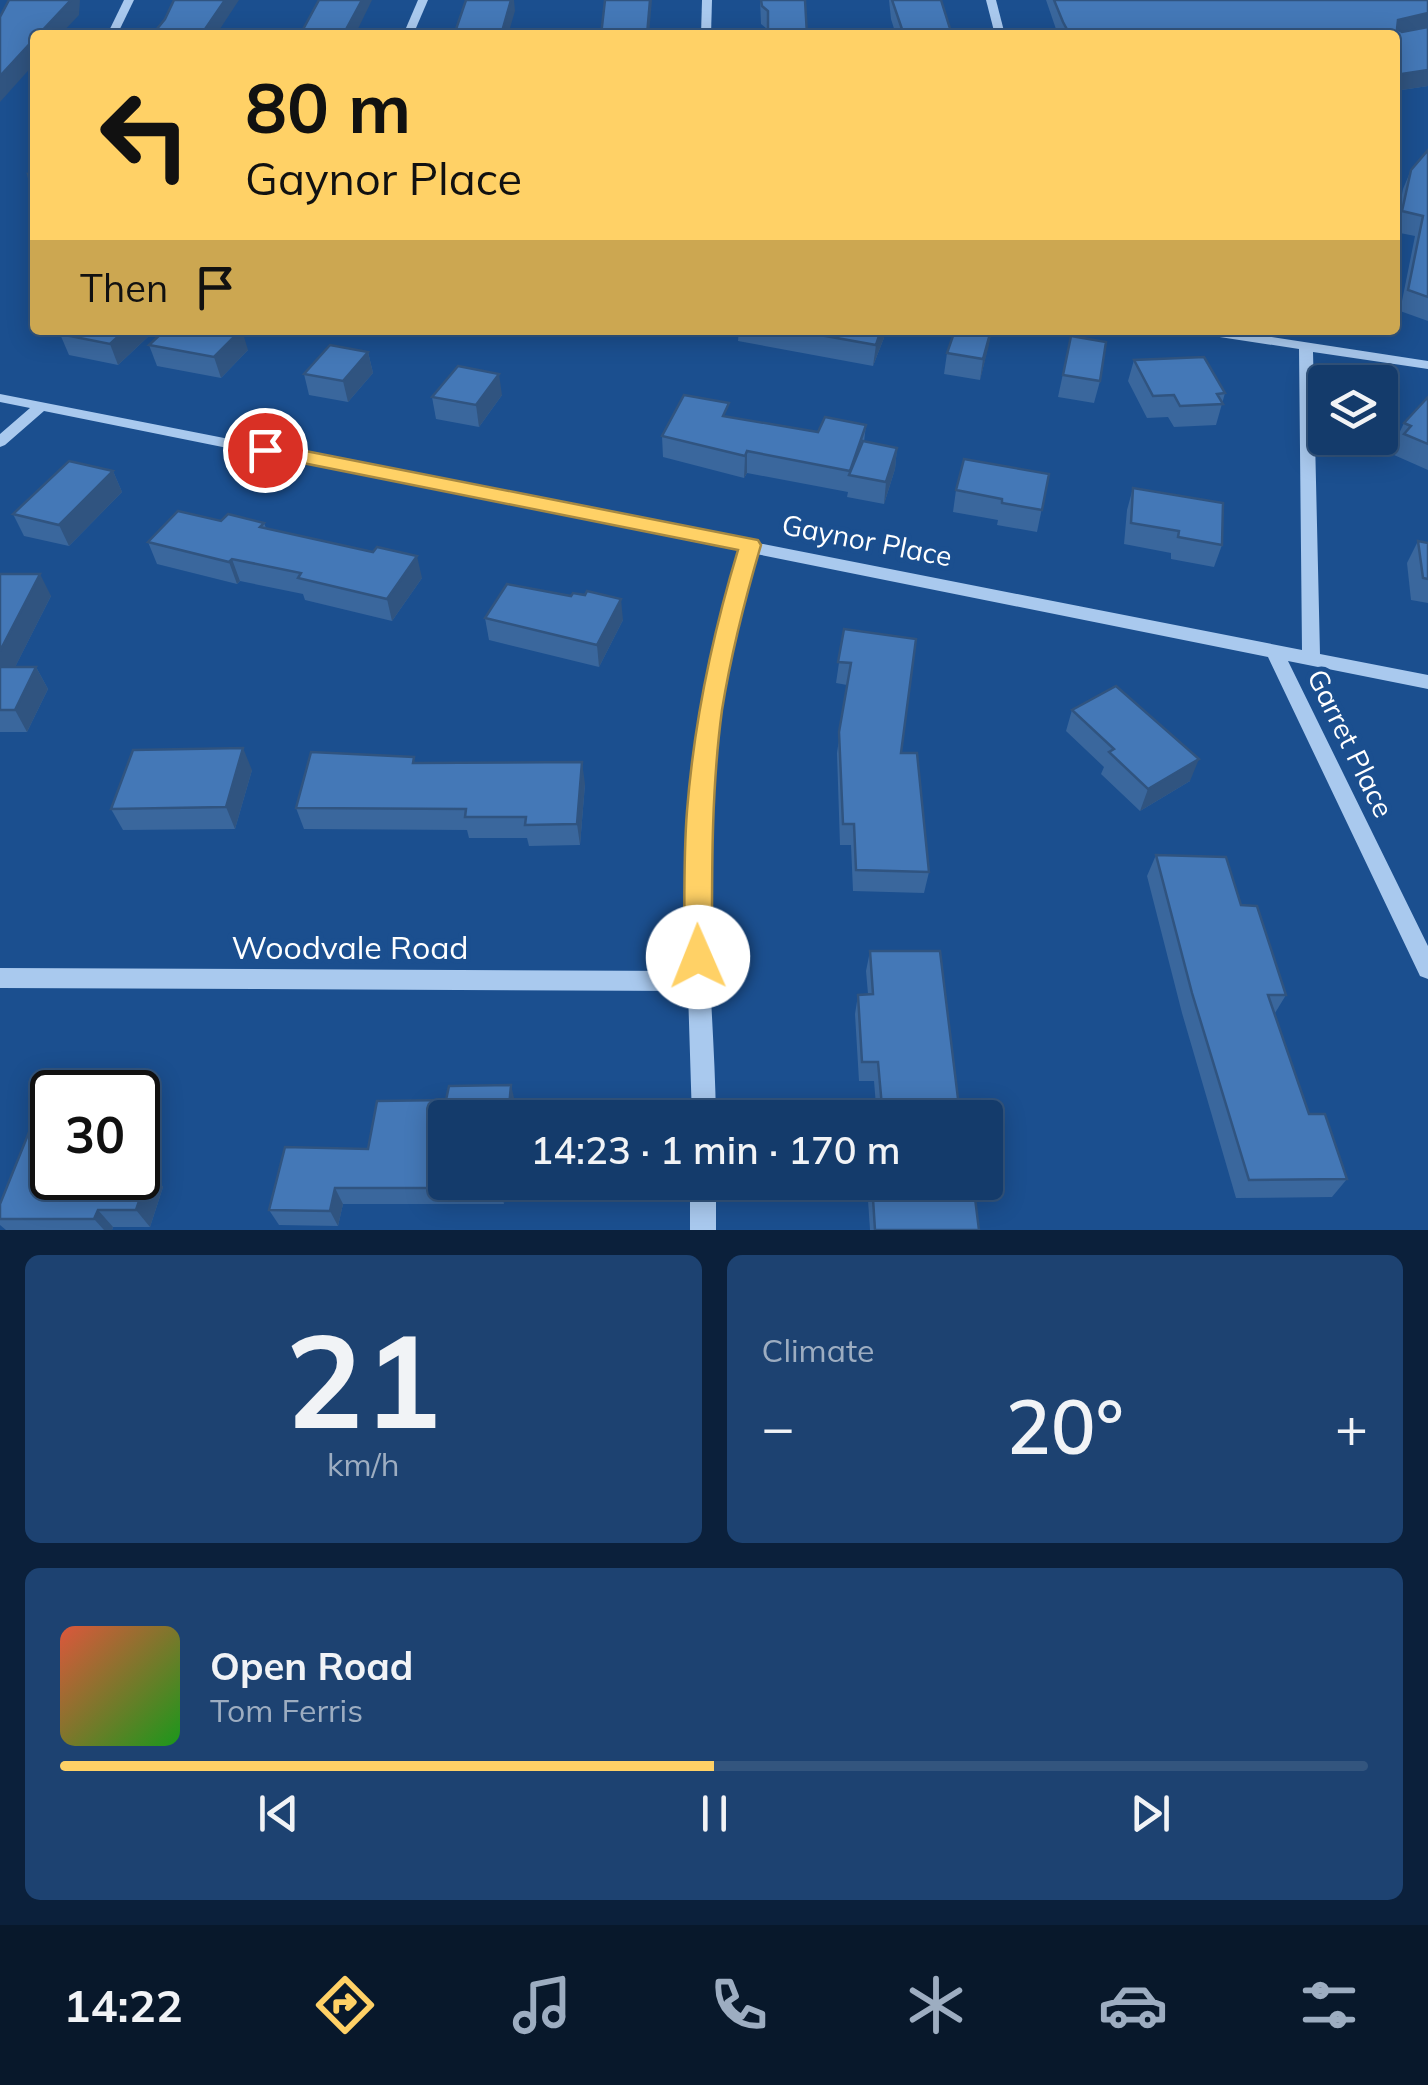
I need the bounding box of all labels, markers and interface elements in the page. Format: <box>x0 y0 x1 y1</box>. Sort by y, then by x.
text: 80 m <box>245 63 411 151</box>
icon: left <box>80 70 210 200</box>
text: Gaynor Place <box>245 150 522 206</box>
icon: arrive <box>188 260 243 315</box>
text: Then <box>80 264 168 312</box>
map controls <box>1308 365 1398 455</box>
button: layers <box>1308 365 1398 455</box>
pin <box>223 408 308 493</box>
icon: arrive <box>238 423 293 478</box>
street label: Gaynor Place <box>779 506 955 574</box>
street label: Garret Place <box>1300 663 1402 823</box>
position arrow <box>646 905 750 1009</box>
street label: Woodvale Road <box>231 927 469 967</box>
speed limit sign: 30 <box>30 1070 160 1200</box>
text: 14:23 · 1 min · 170 m <box>530 1126 901 1174</box>
text: 21 <box>285 1297 441 1461</box>
text: Climate <box>762 1330 874 1370</box>
text: 20° <box>1006 1379 1124 1473</box>
text: − <box>762 1392 795 1461</box>
text: + <box>1335 1392 1368 1461</box>
text: km/h <box>327 1444 399 1484</box>
text: Open Road <box>210 1642 413 1690</box>
text: Tom Ferris <box>210 1690 363 1730</box>
icon: previous <box>251 1786 306 1841</box>
icon: pause <box>687 1786 742 1841</box>
icon: next <box>1123 1786 1178 1841</box>
icon: directions <box>310 1970 380 2040</box>
icon: music <box>507 1970 577 2040</box>
icon: phone <box>704 1970 774 2040</box>
icon: climate <box>901 1970 971 2040</box>
icon: car <box>1098 1970 1168 2040</box>
icon: filters <box>1294 1970 1364 2040</box>
text: 14:22 <box>63 1977 183 2033</box>

